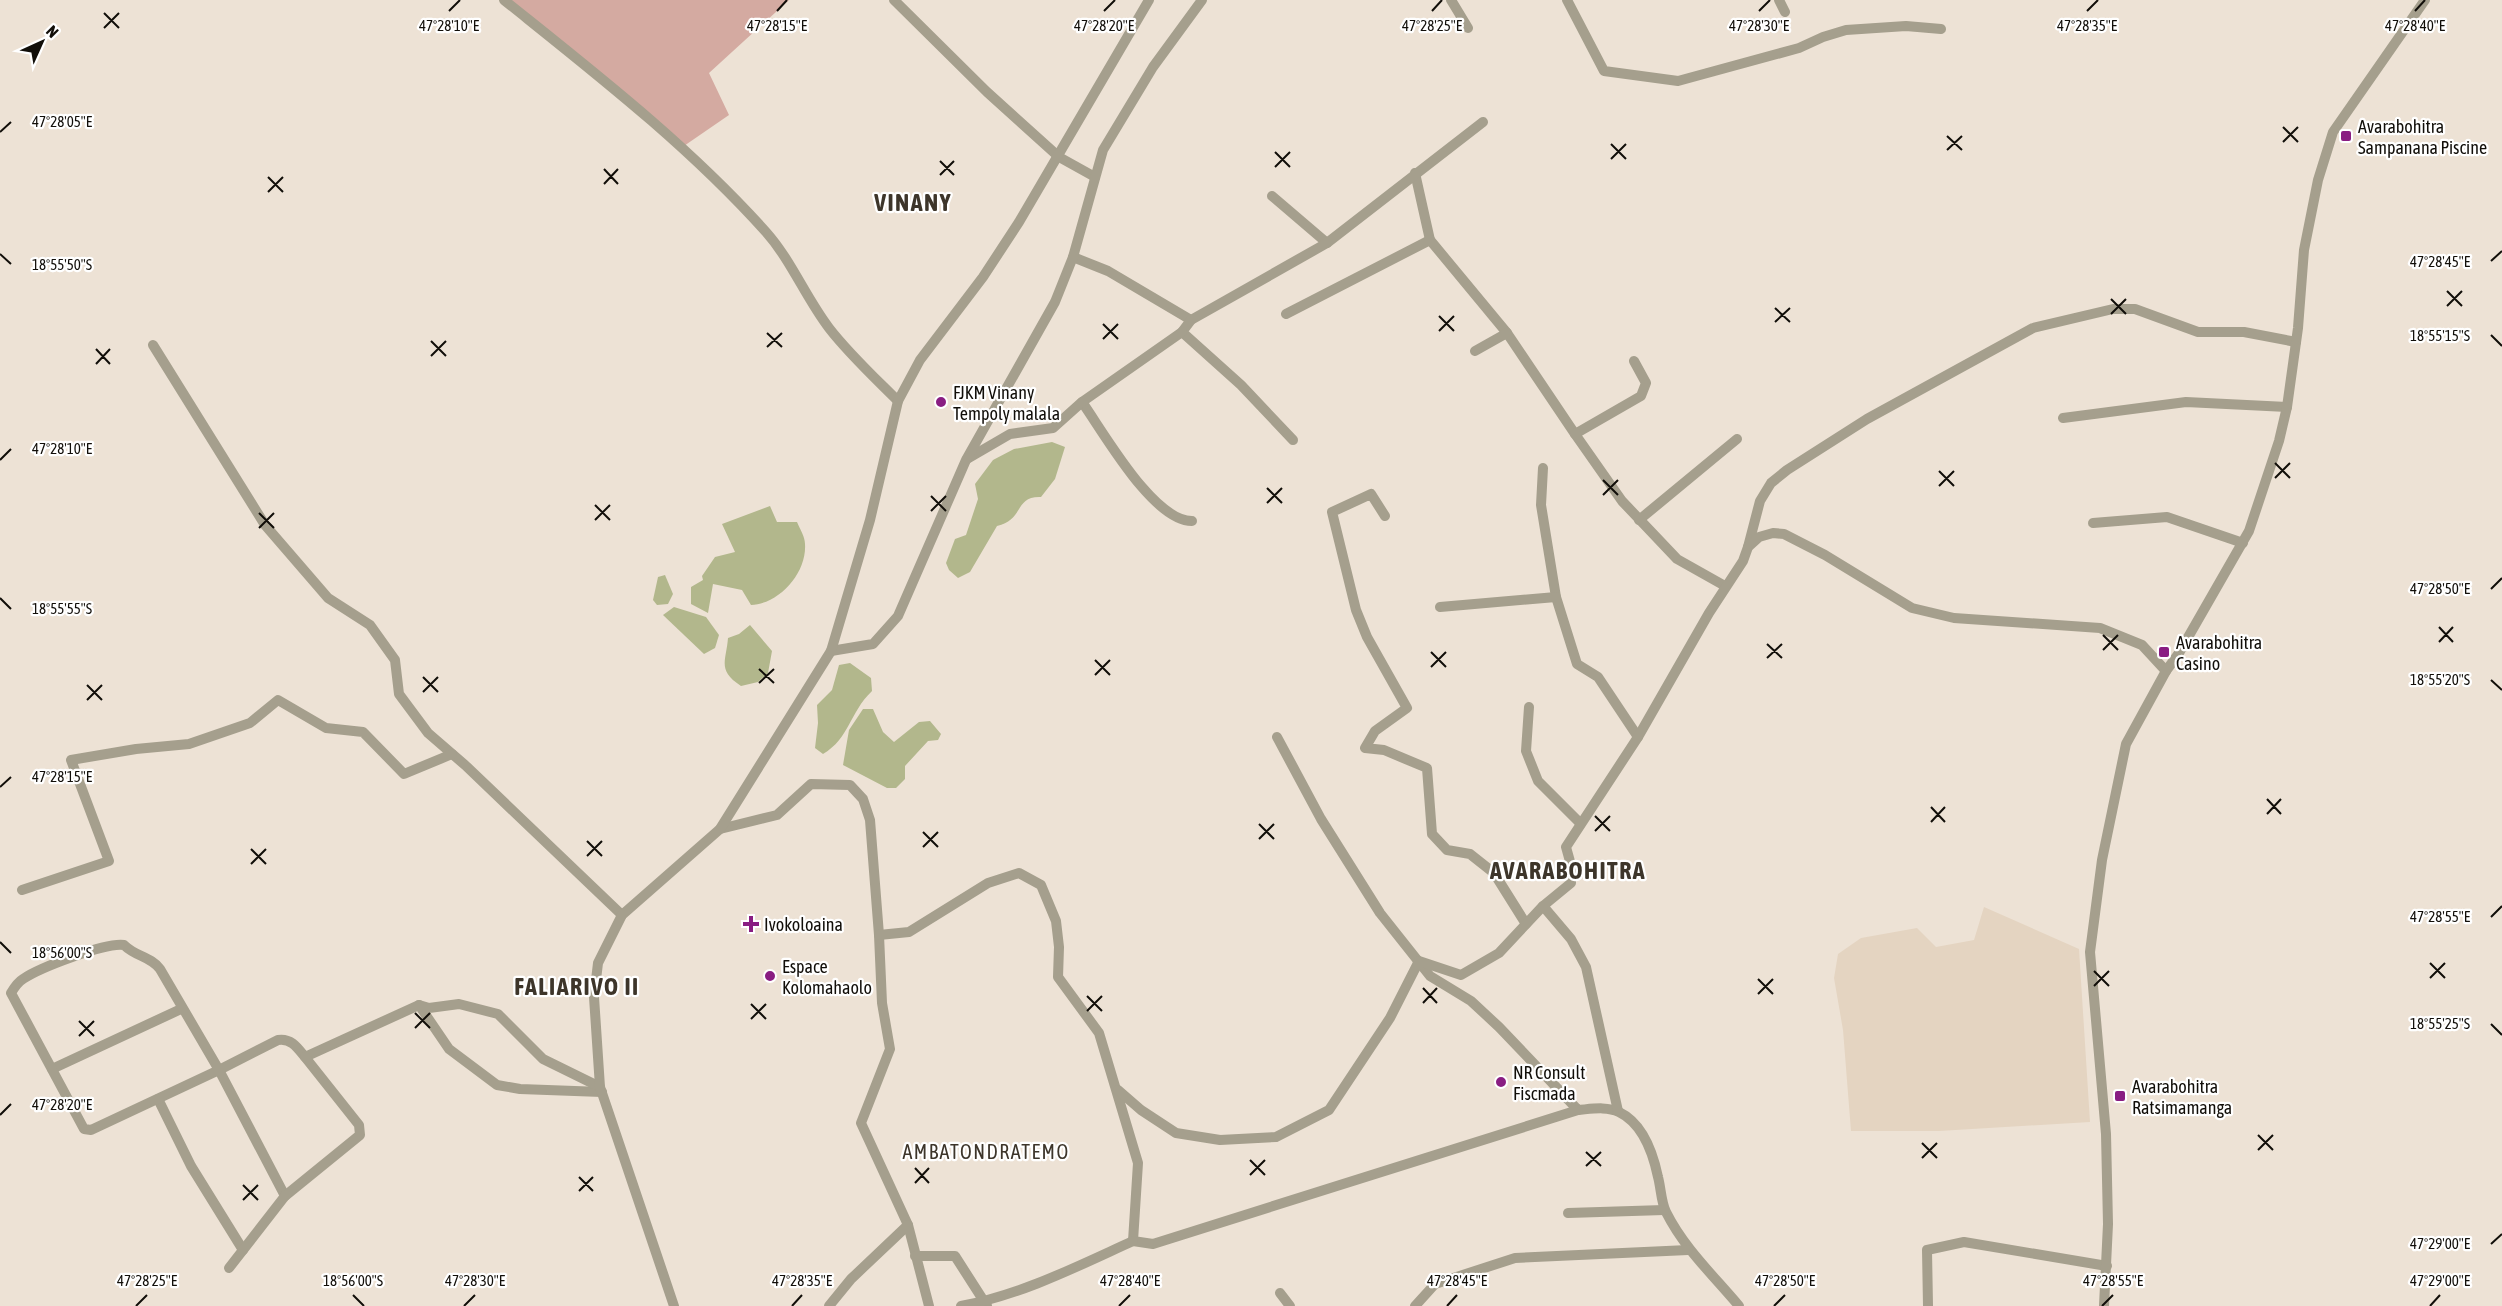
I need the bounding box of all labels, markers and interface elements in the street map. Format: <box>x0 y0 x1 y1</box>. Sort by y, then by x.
north arrow <box>12 12 72 72</box>
text: 47°28'10"E <box>419 17 480 34</box>
text: 47°28'15"E <box>747 17 808 34</box>
text: 47°28'20"E <box>1074 17 1135 34</box>
text: 47°28'25"E <box>1402 17 1463 34</box>
text: 47°28'30"E <box>1729 17 1790 34</box>
text: 47°28'35"E <box>2057 17 2118 34</box>
text: 47°28'40"E <box>2385 17 2446 34</box>
text: N <box>43 22 62 41</box>
text: 47°28'05"E <box>32 113 93 130</box>
place label: Avarabohitra Sampanana Piscine <box>2358 116 2487 158</box>
marker: Avarabohitra Sampanana Piscine <box>2339 129 2353 143</box>
district label: VINANY <box>873 189 952 216</box>
text: 47°28'45"E <box>2410 253 2471 270</box>
text: 18°55'50"S <box>32 256 92 273</box>
text: 18°55'15"S <box>2410 327 2470 344</box>
place label: FJKM Vinany Tempoly malala <box>953 382 1060 424</box>
marker: FJKM Vinany Tempoly malala <box>934 395 948 409</box>
text: 47°28'10"E <box>32 440 93 457</box>
text: 47°28'50"E <box>2410 580 2471 597</box>
text: 18°55'55"S <box>32 600 92 617</box>
place label: Avarabohitra Casino <box>2176 632 2262 674</box>
marker: Avarabohitra Casino <box>2157 645 2171 659</box>
text: 18°55'20"S <box>2410 671 2470 688</box>
text: 47°28'15"E <box>32 768 93 785</box>
district label: AVARABOHITRA <box>1489 857 1646 884</box>
text: 47°28'55"E <box>2410 908 2471 925</box>
place label: Ivokoloaina <box>764 914 843 935</box>
marker: Ivokoloaina <box>742 915 760 933</box>
text: 18°56'00"S <box>32 944 92 961</box>
place label: Espace Kolomahaolo <box>782 956 872 998</box>
marker: Espace Kolomahaolo <box>763 969 777 983</box>
district label: FALIARIVO II <box>514 973 640 1000</box>
text: 18°55'25"S <box>2410 1015 2470 1032</box>
place label: NR Consult Fiscmada <box>1513 1062 1585 1104</box>
marker: NR Consult Fiscmada <box>1494 1075 1508 1089</box>
place label: Avarabohitra Ratsimamanga <box>2132 1076 2232 1118</box>
marker: Avarabohitra Ratsimamanga <box>2113 1089 2127 1103</box>
text: 47°28'20"E <box>32 1096 93 1113</box>
district label: AMBATONDRATEMO <box>902 1140 1070 1163</box>
text: 47°29'00"E <box>2410 1235 2471 1252</box>
text: 47°28'25"E <box>117 1272 178 1289</box>
text: 18°56'00"S <box>323 1272 383 1289</box>
text: 47°28'30"E <box>445 1272 506 1289</box>
text: 47°28'35"E <box>772 1272 833 1289</box>
text: 47°28'40"E <box>1100 1272 1161 1289</box>
text: 47°28'45"E <box>1427 1272 1488 1289</box>
text: 47°28'50"E <box>1755 1272 1816 1289</box>
text: 47°28'55"E <box>2083 1272 2144 1289</box>
text: 47°29'00"E <box>2410 1272 2471 1289</box>

